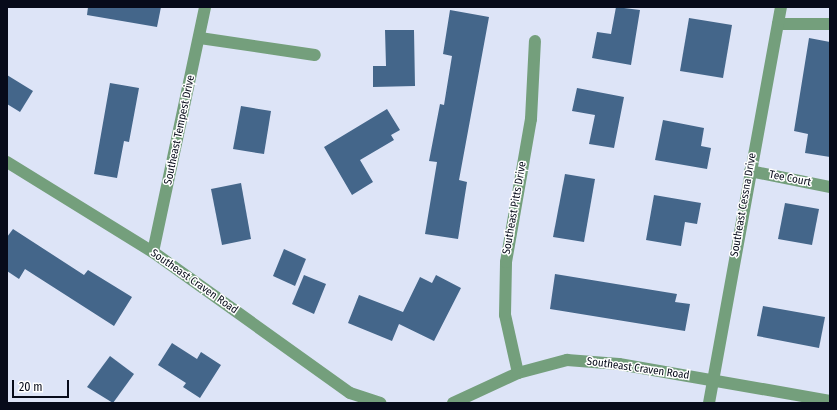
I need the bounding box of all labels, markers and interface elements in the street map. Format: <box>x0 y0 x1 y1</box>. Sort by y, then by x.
street label: Southeast Tempest Drive <box>162 74 198 186</box>
street label: Southeast Cessna Drive <box>728 152 760 258</box>
street label: Southeast Pitts Drive <box>500 160 530 256</box>
street label: Tee Court <box>768 168 812 190</box>
street label: Southeast Craven Road <box>148 247 240 317</box>
street label: Southeast Craven Road <box>586 355 690 383</box>
scale bar <box>14 372 71 398</box>
text: 20 m <box>19 380 43 394</box>

